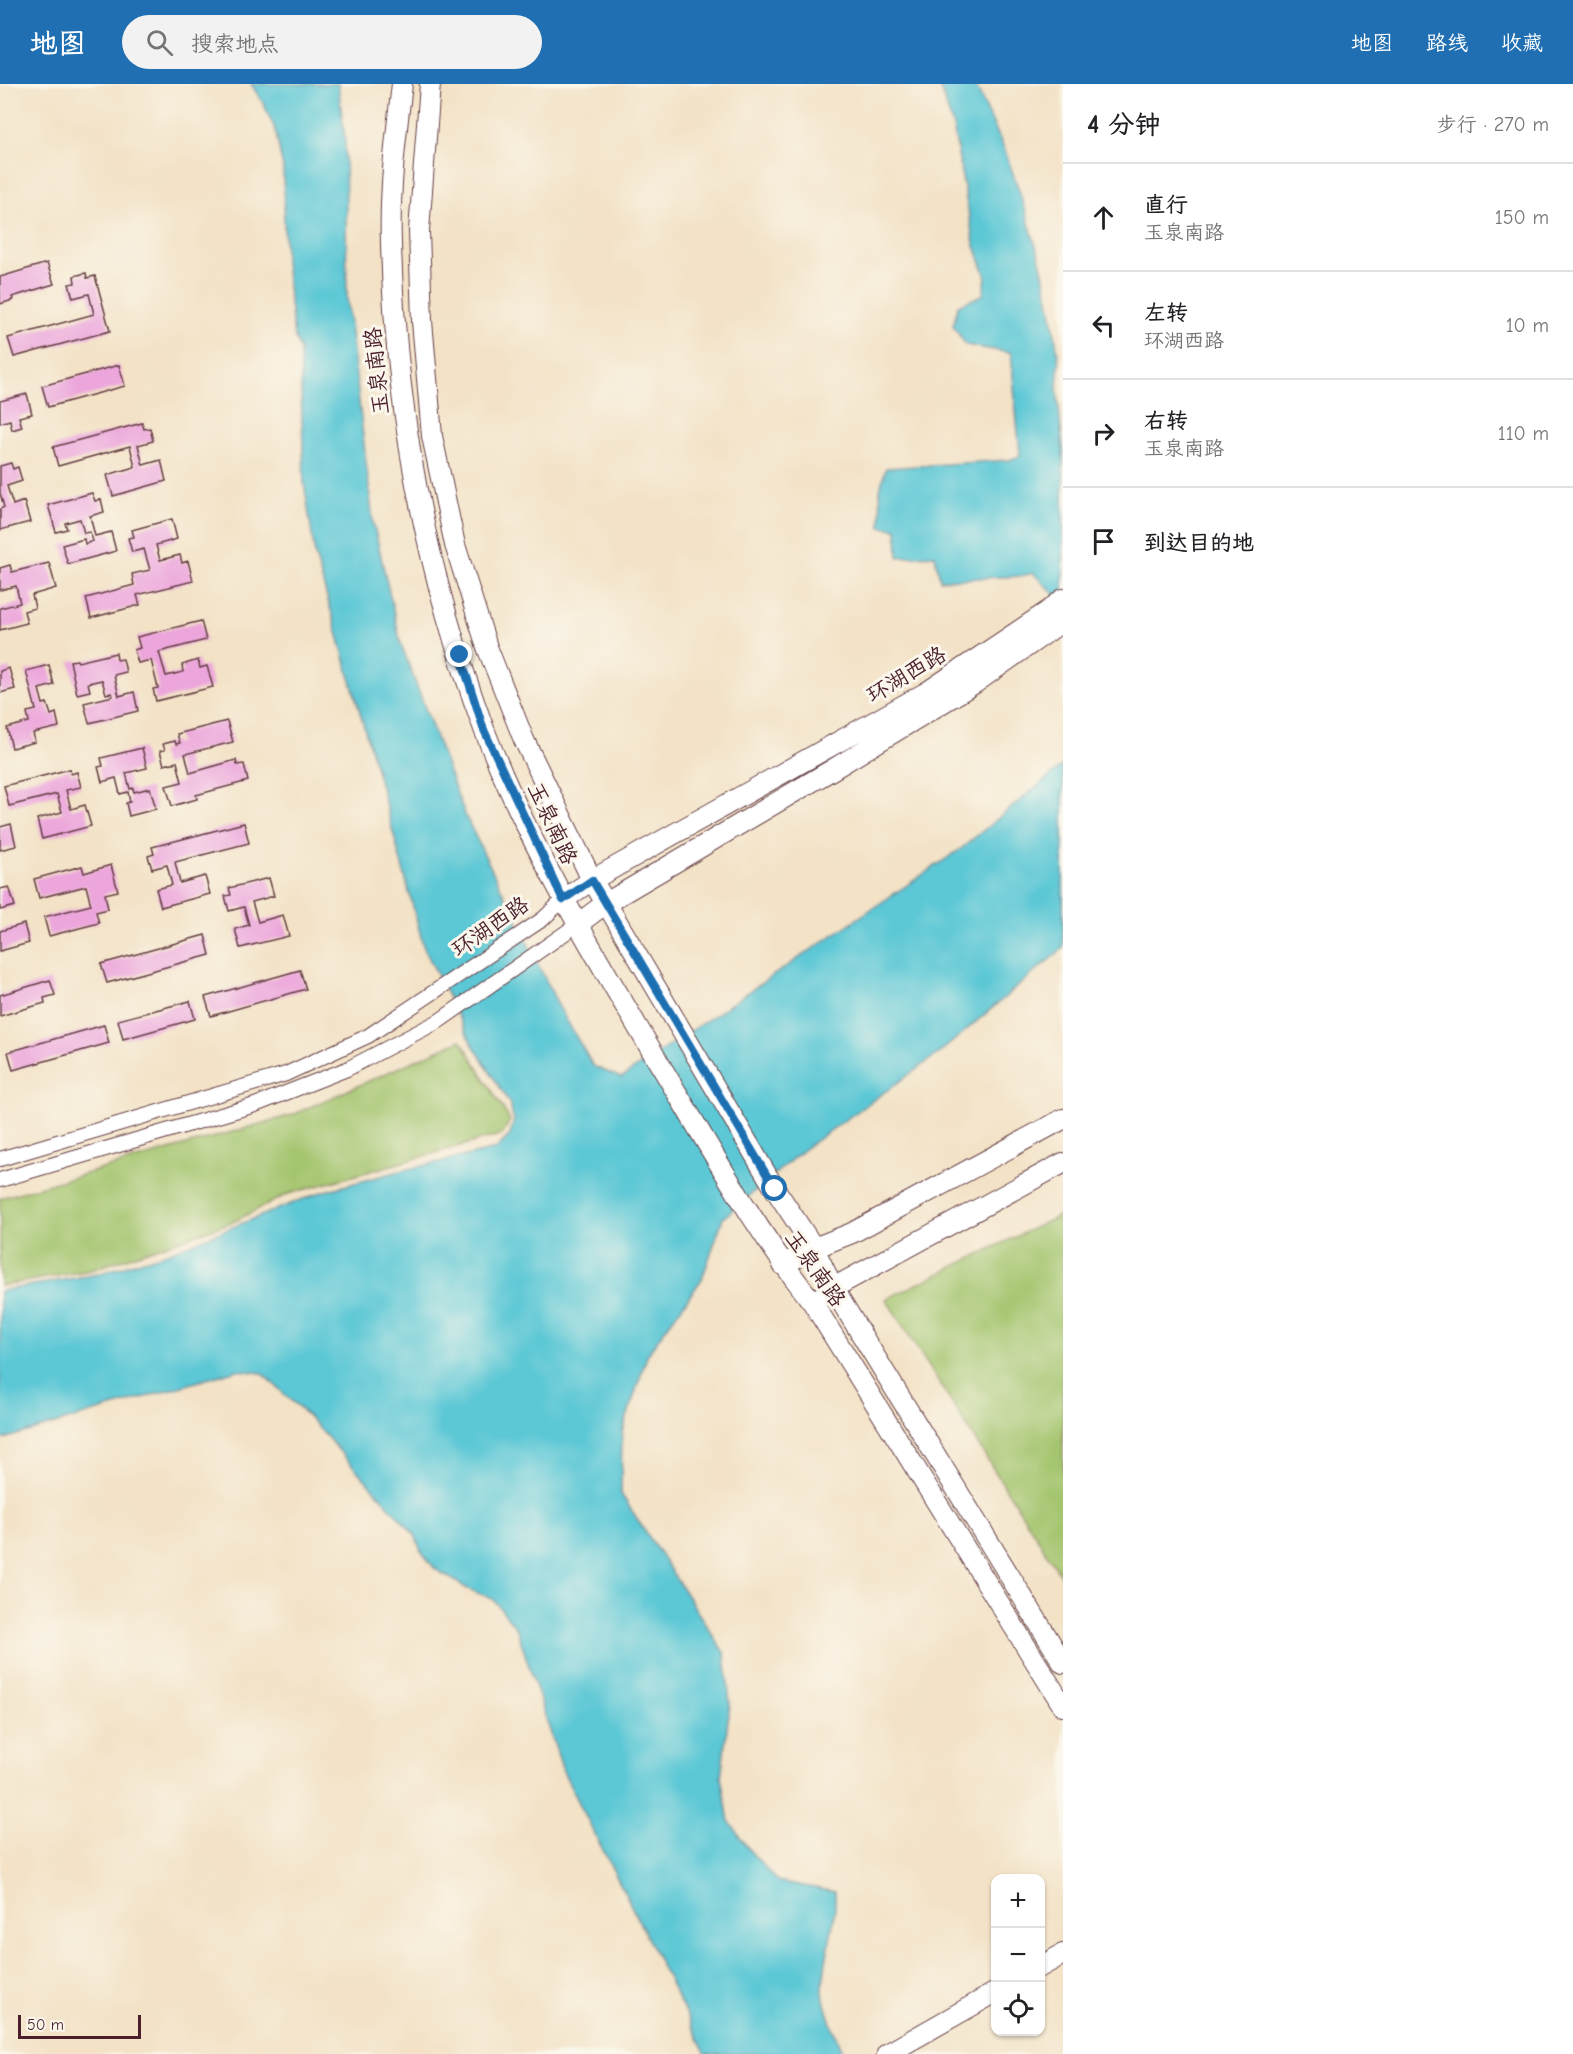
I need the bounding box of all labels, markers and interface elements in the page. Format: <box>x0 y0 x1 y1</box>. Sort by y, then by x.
search box <box>122 15 542 69</box>
icon: search <box>143 26 176 59</box>
text: 地图 <box>30 28 86 60</box>
text: 搜索地点 <box>191 31 279 57</box>
text: 地图 <box>1351 31 1393 55</box>
text: 路线 <box>1426 31 1468 55</box>
text: 收藏 <box>1501 31 1543 55</box>
text: 4 分钟 <box>1087 110 1160 140</box>
text: 步行 · 270 m <box>1437 113 1549 136</box>
text: 直行 <box>1144 192 1188 218</box>
icon: ahead <box>1087 201 1120 234</box>
text: 150 m <box>1495 206 1549 229</box>
text: 玉泉南路 <box>1144 221 1224 244</box>
text: 左转 <box>1144 300 1188 326</box>
icon: left <box>1087 309 1120 342</box>
text: 10 m <box>1506 314 1549 337</box>
street label: 玉泉南路 <box>359 326 395 416</box>
text: 环湖西路 <box>1144 329 1224 352</box>
text: 右转 <box>1144 408 1188 434</box>
icon: right <box>1087 417 1120 450</box>
text: 110 m <box>1498 422 1549 445</box>
text: 玉泉南路 <box>1144 437 1224 460</box>
icon: arrive <box>1087 525 1120 558</box>
text: 到达目的地 <box>1144 530 1254 556</box>
route end <box>446 641 472 667</box>
street label: 环湖西路 <box>862 641 951 709</box>
street label: 玉泉南路 <box>522 778 582 869</box>
street label: 环湖西路 <box>447 891 534 963</box>
route start <box>761 1175 787 1201</box>
street label: 玉泉南路 <box>779 1225 851 1312</box>
map controls <box>991 1874 1045 2036</box>
button: + <box>991 1874 1045 1928</box>
button: − <box>991 1928 1045 1982</box>
button: locate <box>991 1982 1045 2036</box>
scale bar <box>18 2012 141 2040</box>
text: 50 m <box>27 2016 64 2034</box>

